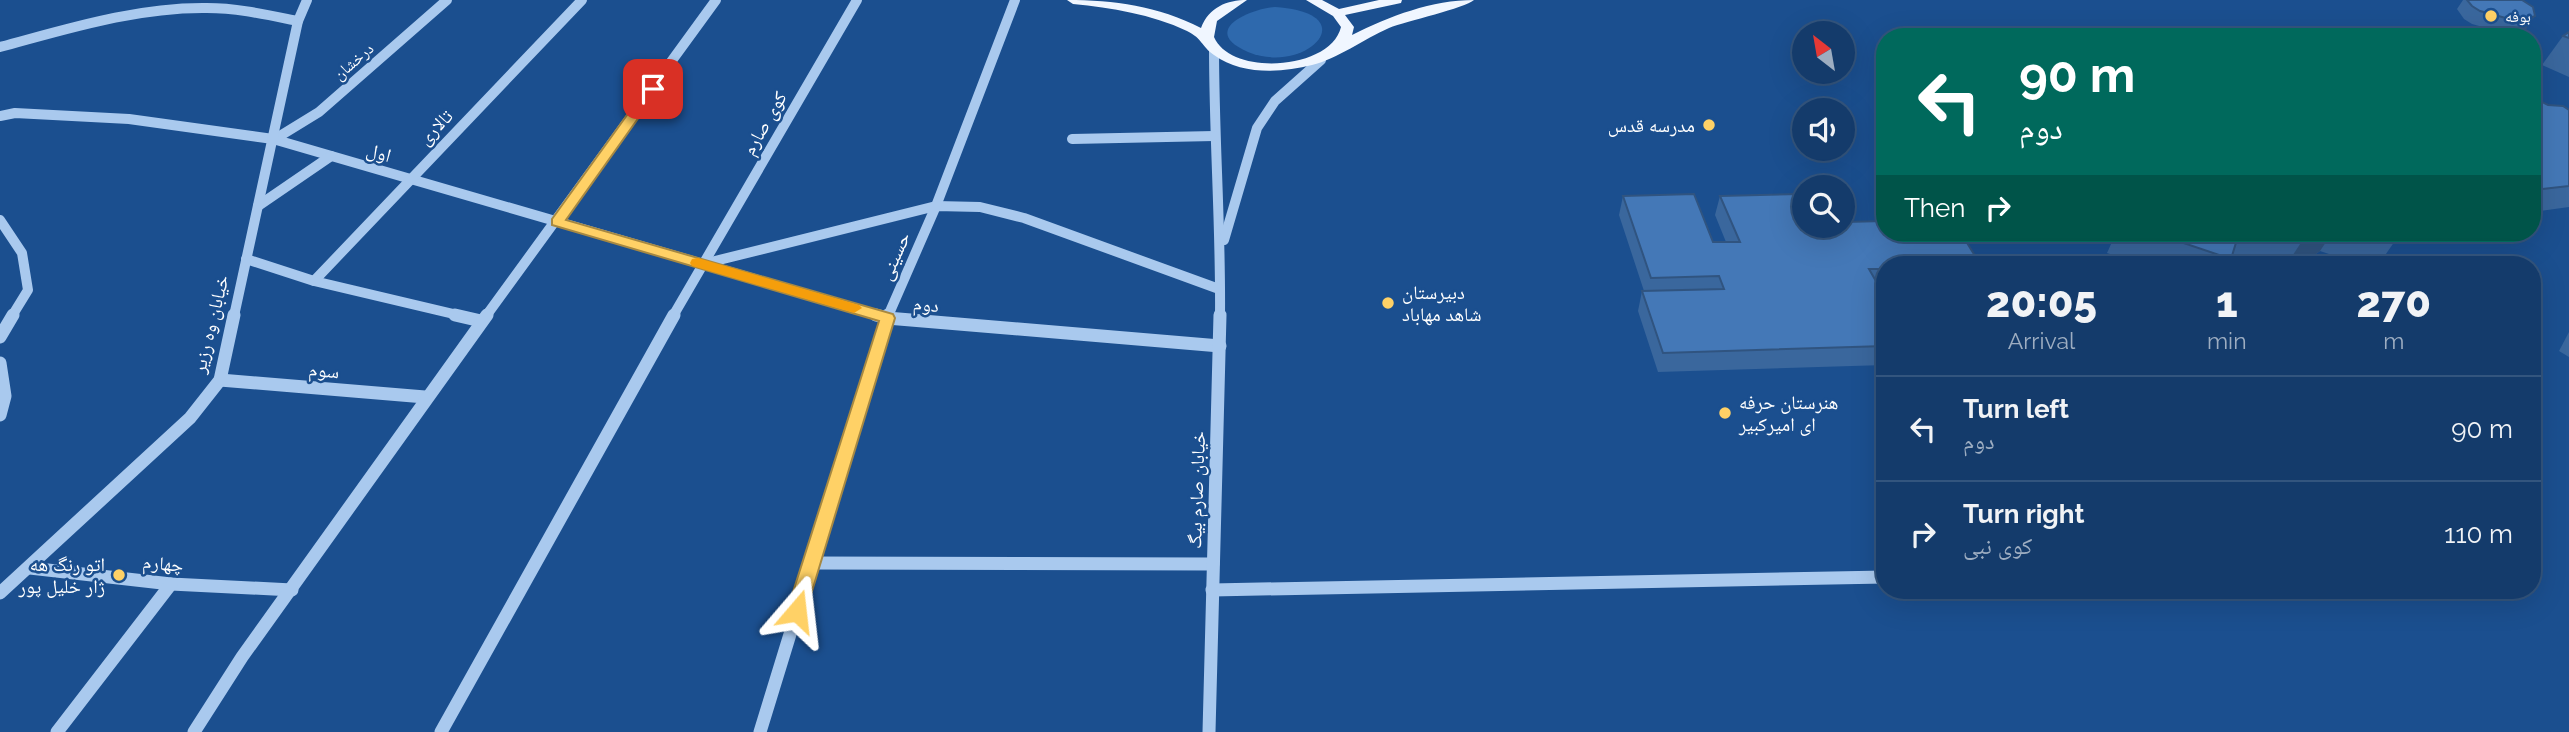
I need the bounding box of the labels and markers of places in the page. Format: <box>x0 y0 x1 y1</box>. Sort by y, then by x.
place label: بوفه <box>2505 7 2531 26</box>
marker: بوفه <box>2483 8 2499 24</box>
pin <box>623 59 683 119</box>
place label: مدرسه قدس <box>1608 114 1695 137</box>
marker: مدرسه قدس <box>1701 117 1717 133</box>
place label: دبیرستان شاهد مهاباد <box>1402 281 1481 326</box>
marker: دبیرستان شاهد مهاباد <box>1380 295 1396 311</box>
place label: هنرستان حرفه ای امیرکبیر <box>1738 391 1838 436</box>
marker: هنرستان حرفه ای امیرکبیر <box>1717 405 1733 421</box>
place label: اتو رنگ هه ژار خلیل پور <box>18 553 105 598</box>
marker: اتو رنگ هه ژار خلیل پور <box>111 567 127 583</box>

